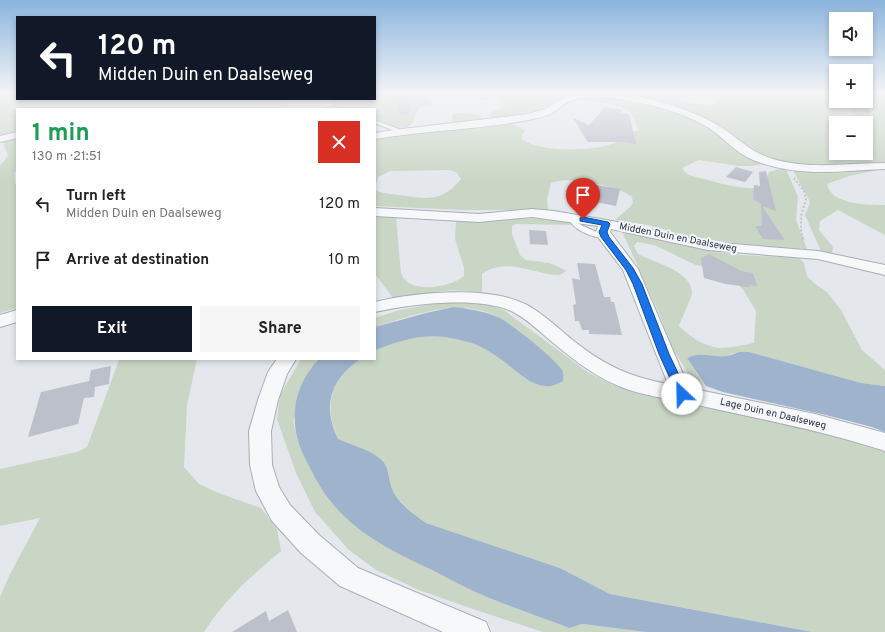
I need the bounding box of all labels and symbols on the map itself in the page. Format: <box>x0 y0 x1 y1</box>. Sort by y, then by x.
pin <box>566 178 600 219</box>
street label: Midden Duin en Daalseweg <box>618 220 738 256</box>
position arrow <box>661 373 703 415</box>
street label: Lage Duin en Daalseweg <box>719 395 827 433</box>

